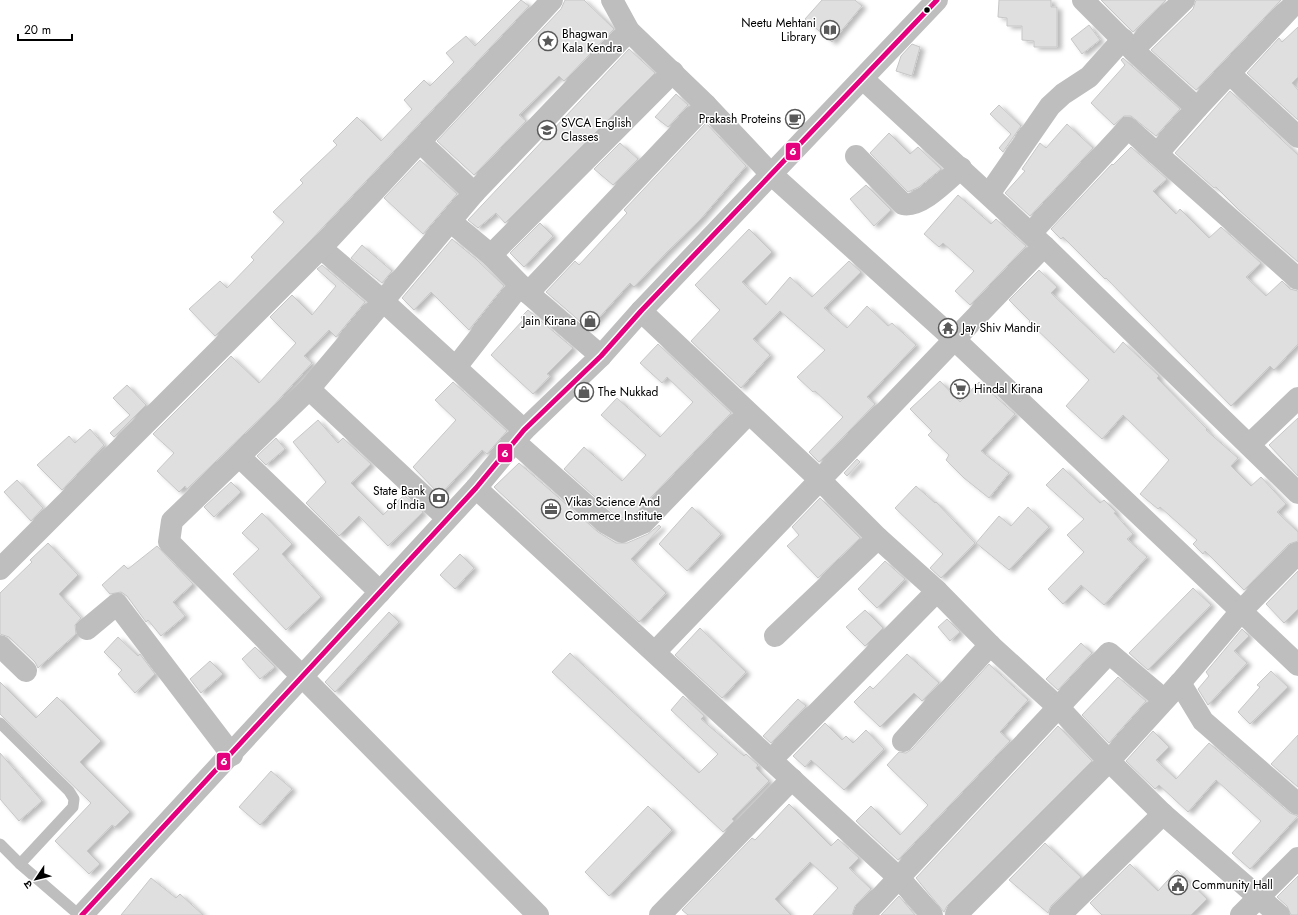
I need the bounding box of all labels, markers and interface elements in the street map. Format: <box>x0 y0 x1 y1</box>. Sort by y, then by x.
unlabelled marker <box>922 5 932 15</box>
place label: Neetu Mehtani Library <box>741 14 817 46</box>
scale bar <box>18 16 72 42</box>
library icon: Neetu Mehtani Library <box>819 19 841 41</box>
text: 20 m <box>24 21 51 39</box>
place label: Bhagwan Kala Kendra <box>562 25 623 57</box>
place icon: Bhagwan Kala Kendra <box>537 30 559 52</box>
cafe icon: Prakash Proteins <box>784 108 806 130</box>
place label: Prakash Proteins <box>699 110 781 128</box>
place label: SVCA English Classes <box>561 114 632 146</box>
school or university icon: SVCA English Classes <box>536 119 558 141</box>
line badge: 6 <box>785 142 801 161</box>
text: 6 <box>789 143 797 159</box>
shop icon: Jain Kirana <box>579 310 601 332</box>
place label: Jain Kirana <box>520 312 576 330</box>
temple icon: Jay Shiv Mandir <box>937 317 959 339</box>
place label: Jay Shiv Mandir <box>960 319 1041 337</box>
supermarket icon: Hindal Kirana <box>949 378 971 400</box>
place label: Hindal Kirana <box>974 380 1043 398</box>
shop icon: The Nukkad <box>573 381 595 403</box>
place label: The Nukkad <box>598 383 658 401</box>
line badge: 6 <box>497 443 513 463</box>
text: 6 <box>501 445 509 461</box>
place label: State Bank of India <box>373 482 426 514</box>
bank icon: State Bank of India <box>428 487 450 509</box>
place label: Vikas Science And Commerce Institute <box>565 493 662 525</box>
office icon: Vikas Science And Commerce Institute <box>540 498 562 520</box>
line badge: 6 <box>216 752 231 771</box>
text: 6 <box>220 753 228 769</box>
north arrow <box>16 859 56 899</box>
public building icon: Community Hall <box>1167 874 1189 896</box>
place label: Community Hall <box>1192 876 1273 894</box>
text: उ <box>19 877 36 892</box>

